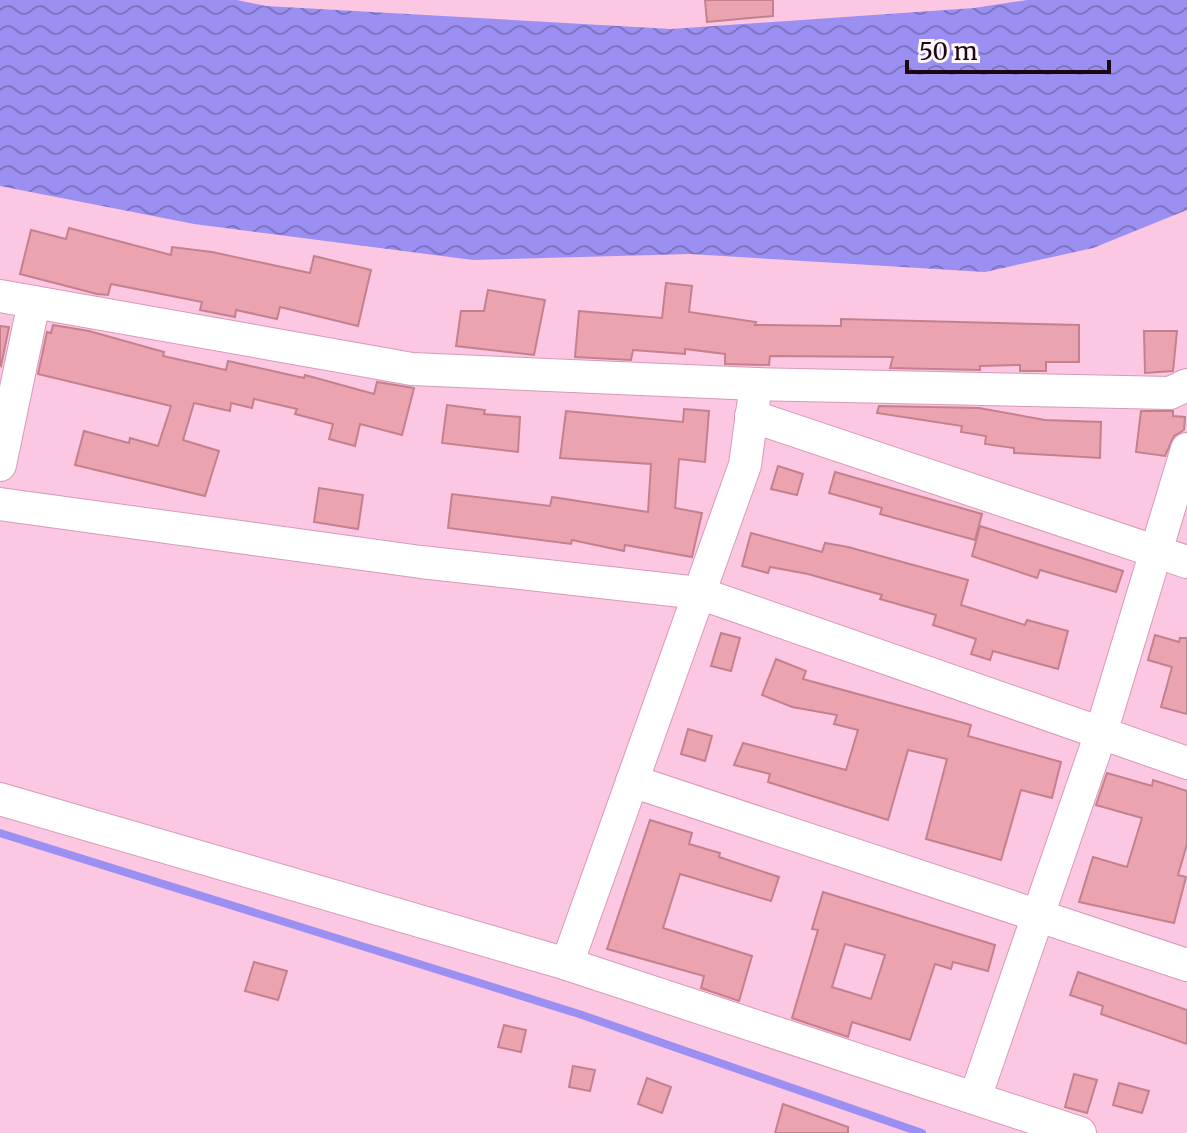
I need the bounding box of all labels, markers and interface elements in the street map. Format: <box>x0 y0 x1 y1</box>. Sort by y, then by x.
scale bar <box>907 24 1109 74</box>
text: 50 m <box>919 36 978 67</box>

